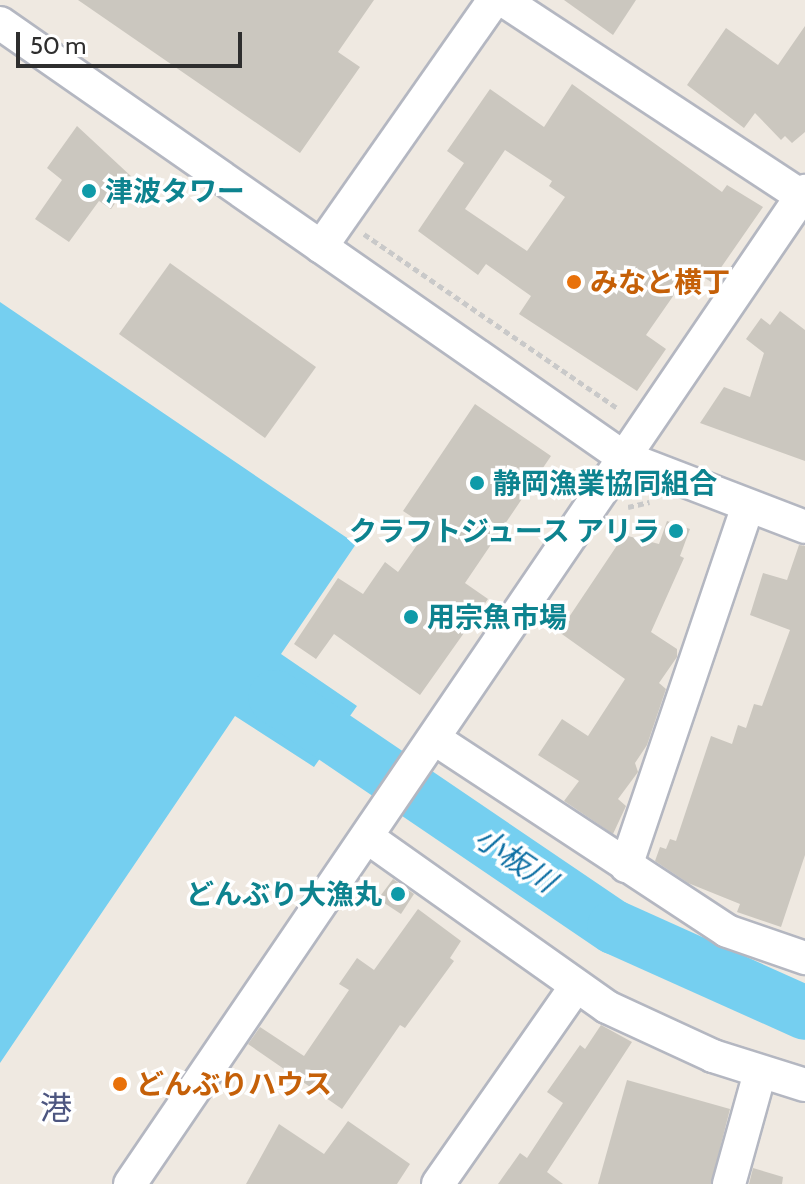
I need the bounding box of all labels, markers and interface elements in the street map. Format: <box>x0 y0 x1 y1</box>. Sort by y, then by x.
scale bar <box>20 16 246 66</box>
text: 50 m <box>30 31 86 60</box>
place label: 津波タワー <box>105 174 245 208</box>
marker: 津波タワー <box>80 182 98 200</box>
place label: みなと横丁 <box>590 265 730 299</box>
marker: みなと横丁 <box>565 273 583 291</box>
place label: 静岡漁業協同組合 <box>493 466 717 500</box>
marker: 静岡漁業協同組合 <box>468 474 486 492</box>
place label: クラフトジュース アリラ <box>346 514 660 548</box>
marker: クラフトジュース アリラ <box>667 522 685 540</box>
place label: 用宗魚市場 <box>427 600 567 634</box>
marker: 用宗魚市場 <box>402 608 420 626</box>
water label: 小板川 <box>468 820 562 900</box>
place label: どんぶり大漁丸 <box>186 877 382 911</box>
marker: どんぶり大漁丸 <box>389 885 407 903</box>
place label: どんぶりハウス <box>136 1067 332 1101</box>
marker: どんぶりハウス <box>111 1075 129 1093</box>
district label: 港 <box>40 1089 72 1127</box>

